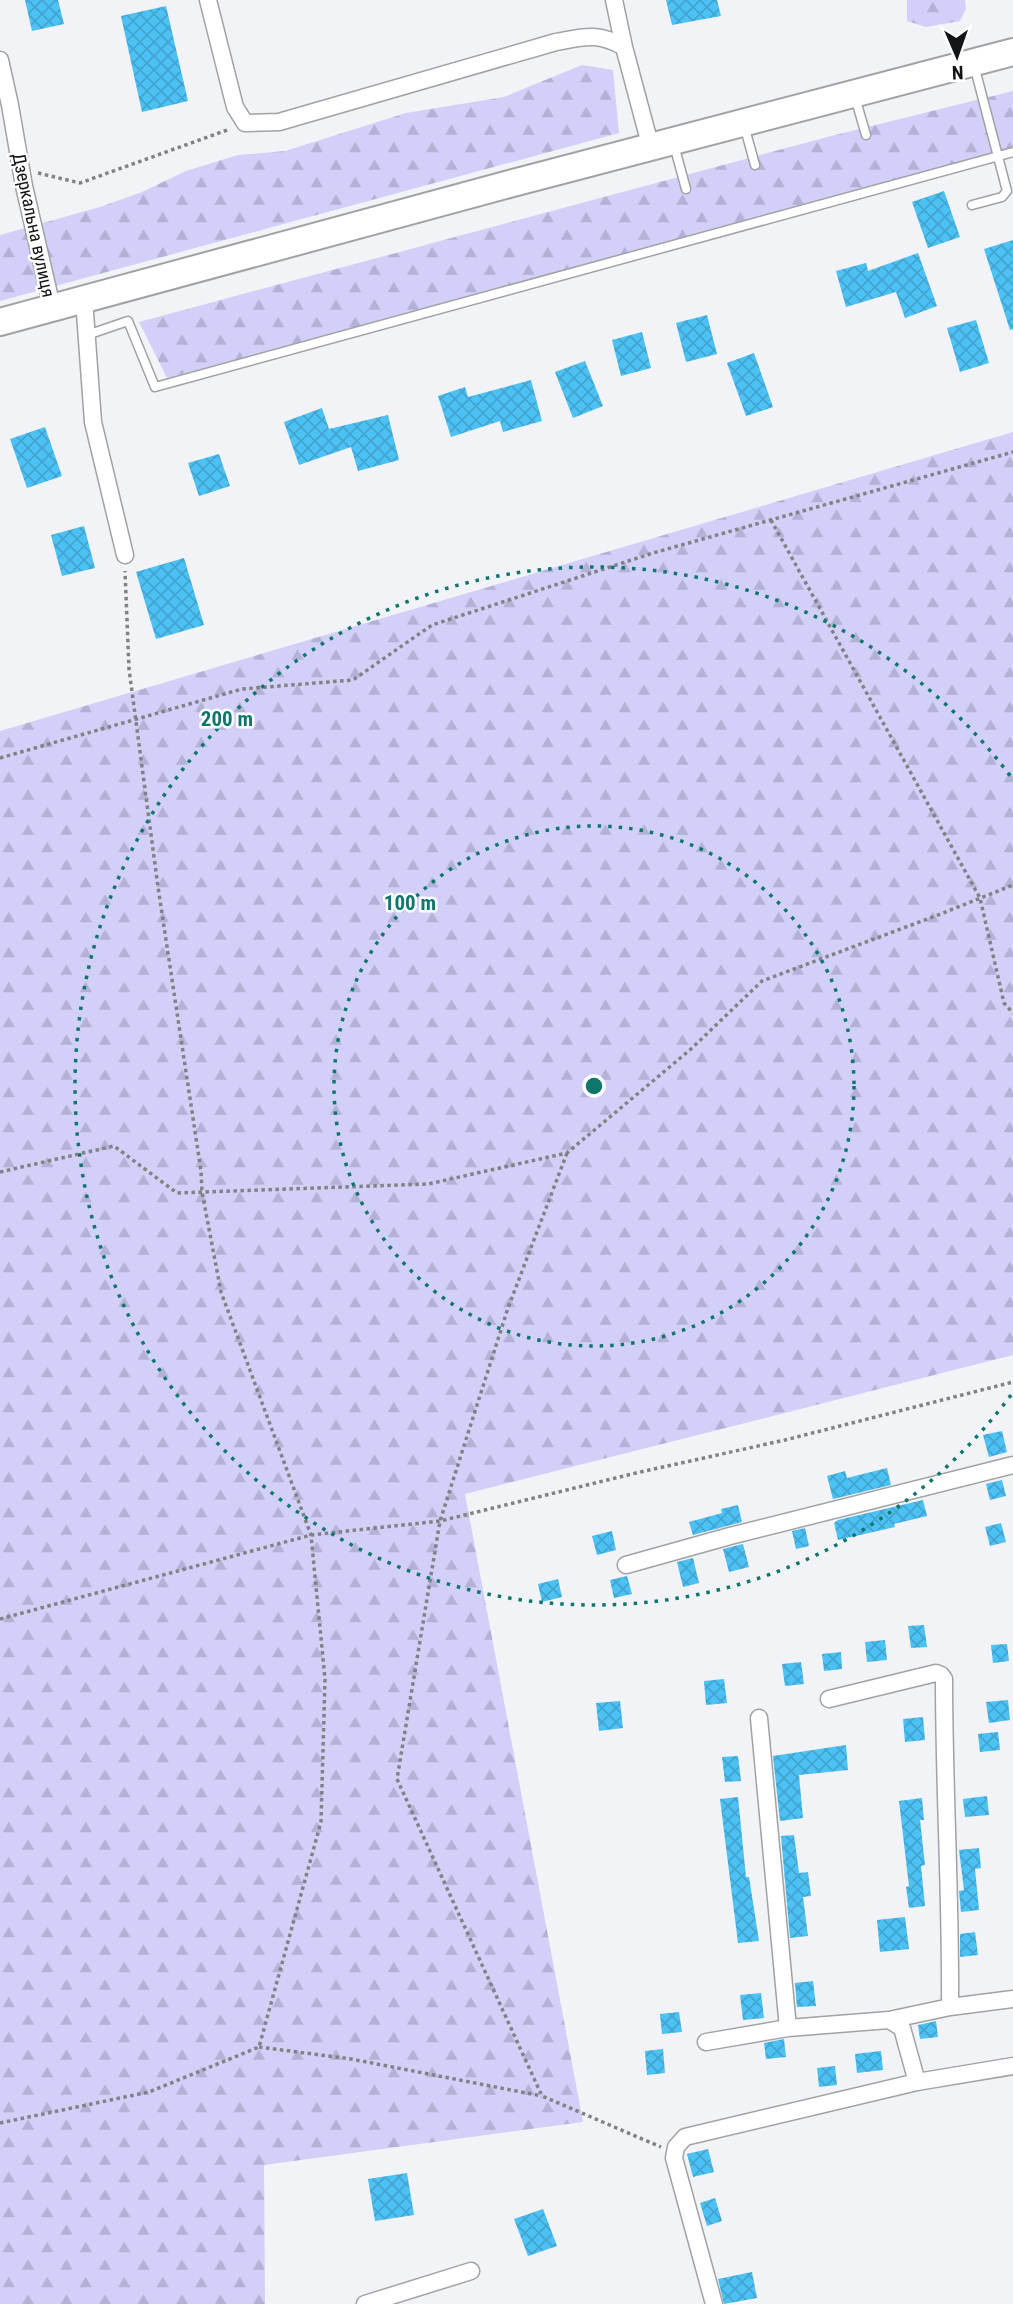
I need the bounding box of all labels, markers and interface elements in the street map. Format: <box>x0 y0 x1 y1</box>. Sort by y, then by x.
north arrow <box>922 21 992 91</box>
text: N <box>951 61 964 84</box>
street label: Дзеркальна вулиця <box>8 151 60 299</box>
text: 200 m <box>201 707 253 731</box>
text: 100 m <box>384 891 436 915</box>
centre of rings <box>582 1074 606 1098</box>

